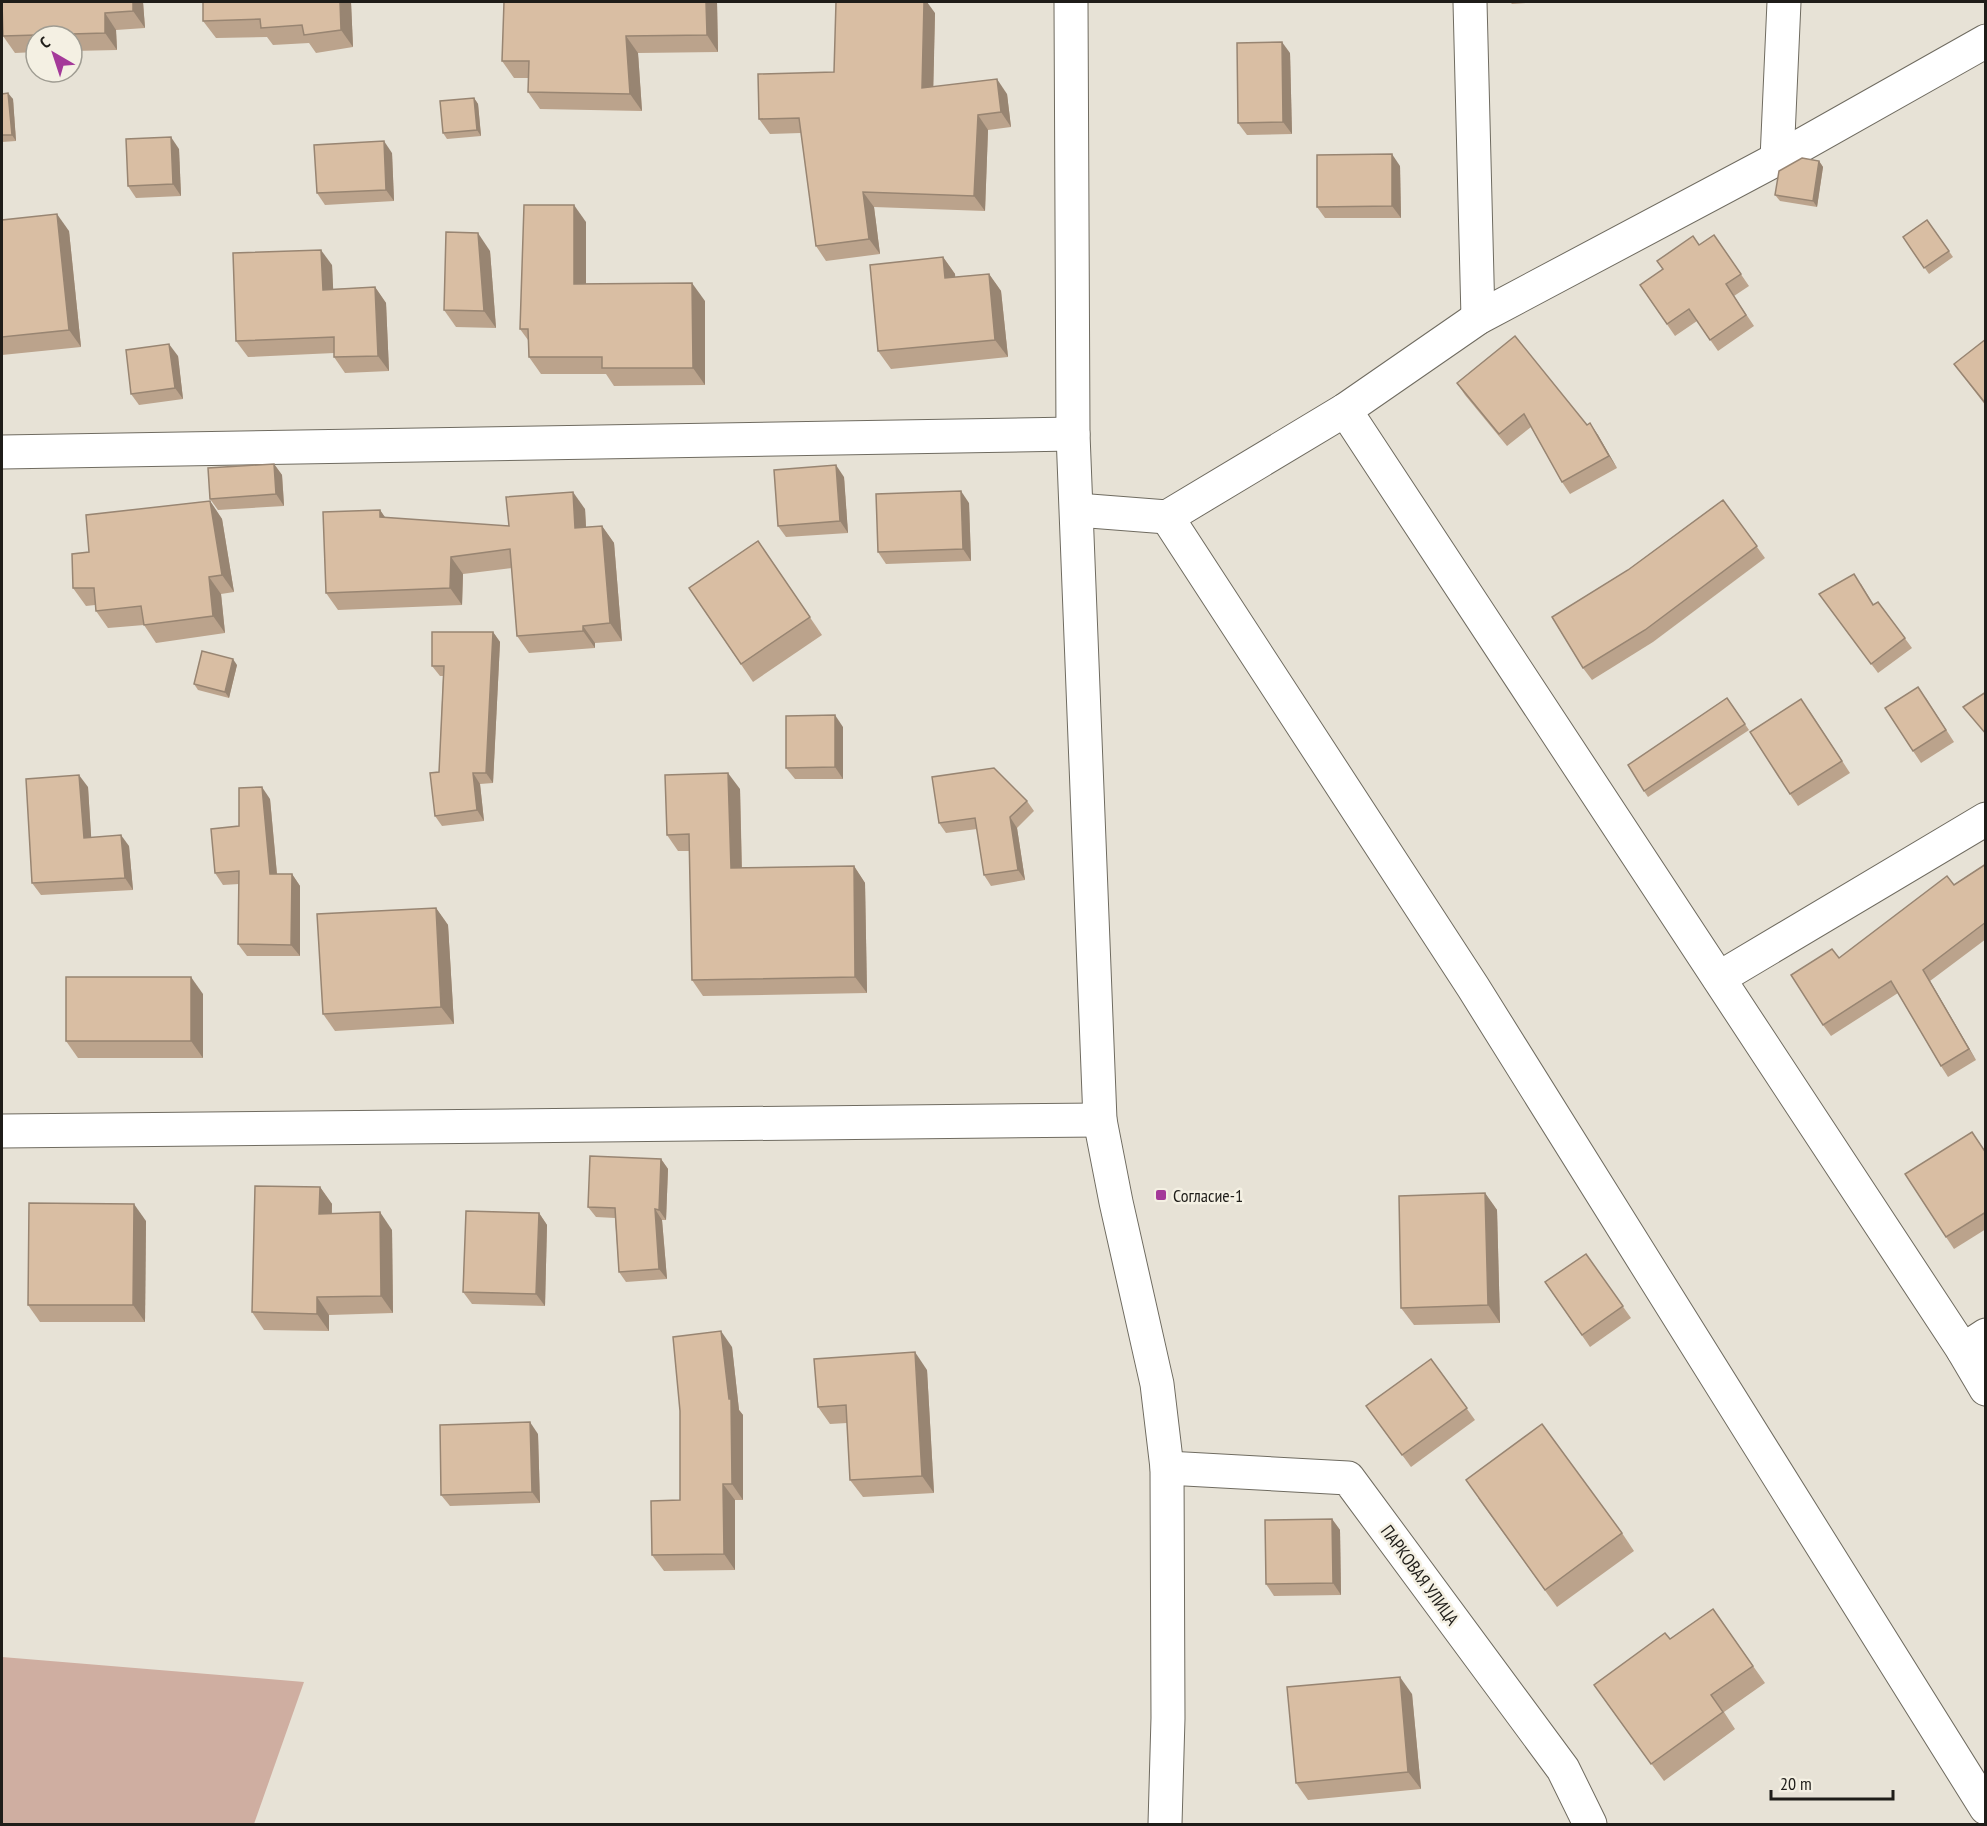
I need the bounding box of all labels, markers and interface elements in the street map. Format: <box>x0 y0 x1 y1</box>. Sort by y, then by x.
north arrow <box>24 24 84 84</box>
text: С <box>35 32 54 52</box>
place label: Согласие-1 <box>1173 1184 1243 1207</box>
marker: Согласие-1 <box>1154 1188 1168 1202</box>
street label: ПАРКОВАЯ УЛИЦА <box>1376 1520 1464 1630</box>
scale bar <box>1771 1763 1892 1801</box>
text: 20 m <box>1780 1772 1812 1795</box>

